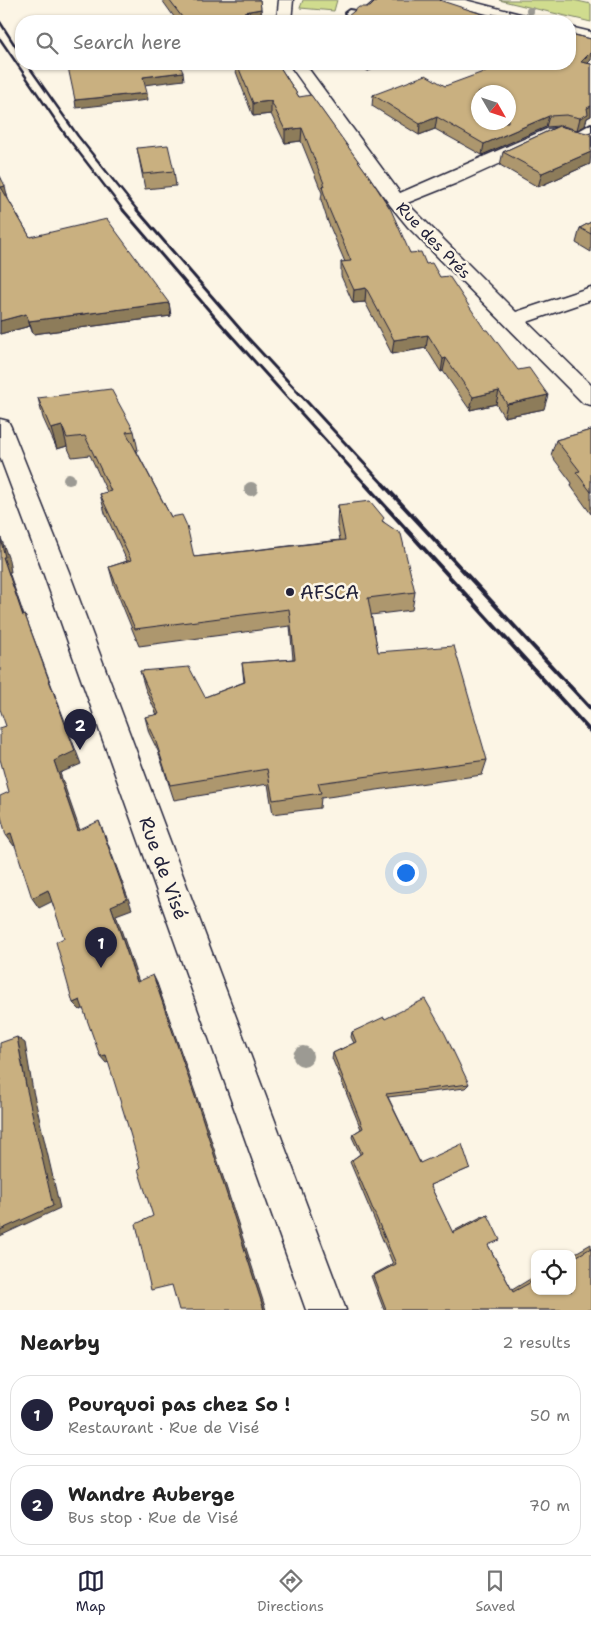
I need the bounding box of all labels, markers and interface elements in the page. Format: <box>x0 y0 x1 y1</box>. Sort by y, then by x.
search box <box>15 15 576 70</box>
icon: search <box>33 29 61 57</box>
text: Search here <box>73 30 182 55</box>
north arrow <box>471 85 516 130</box>
street label: Rue des Prés <box>392 197 476 283</box>
place label: AFSCA <box>300 580 359 605</box>
marker: AFSCA <box>284 586 296 598</box>
pin: 2 <box>64 709 96 750</box>
street label: Rue de Visé <box>133 813 194 923</box>
your location <box>393 860 419 886</box>
pin: 1 <box>85 927 117 968</box>
map controls <box>531 1250 576 1295</box>
button: locate <box>531 1250 576 1295</box>
text: Nearby <box>20 1329 100 1357</box>
text: 2 results <box>502 1332 571 1353</box>
text: Pourquoi pas chez So ! <box>68 1392 290 1417</box>
text: 1 <box>33 1405 41 1426</box>
text: 50 m <box>530 1405 570 1426</box>
text: Restaurant · Rue de Visé <box>68 1417 260 1438</box>
text: Wandre Auberge <box>68 1482 235 1507</box>
text: 2 <box>31 1495 43 1516</box>
text: 70 m <box>529 1495 570 1516</box>
text: Bus stop · Rue de Visé <box>68 1507 239 1528</box>
tab: Map <box>76 1567 106 1615</box>
tab: Directions <box>257 1567 324 1615</box>
tab: Saved <box>476 1567 515 1615</box>

